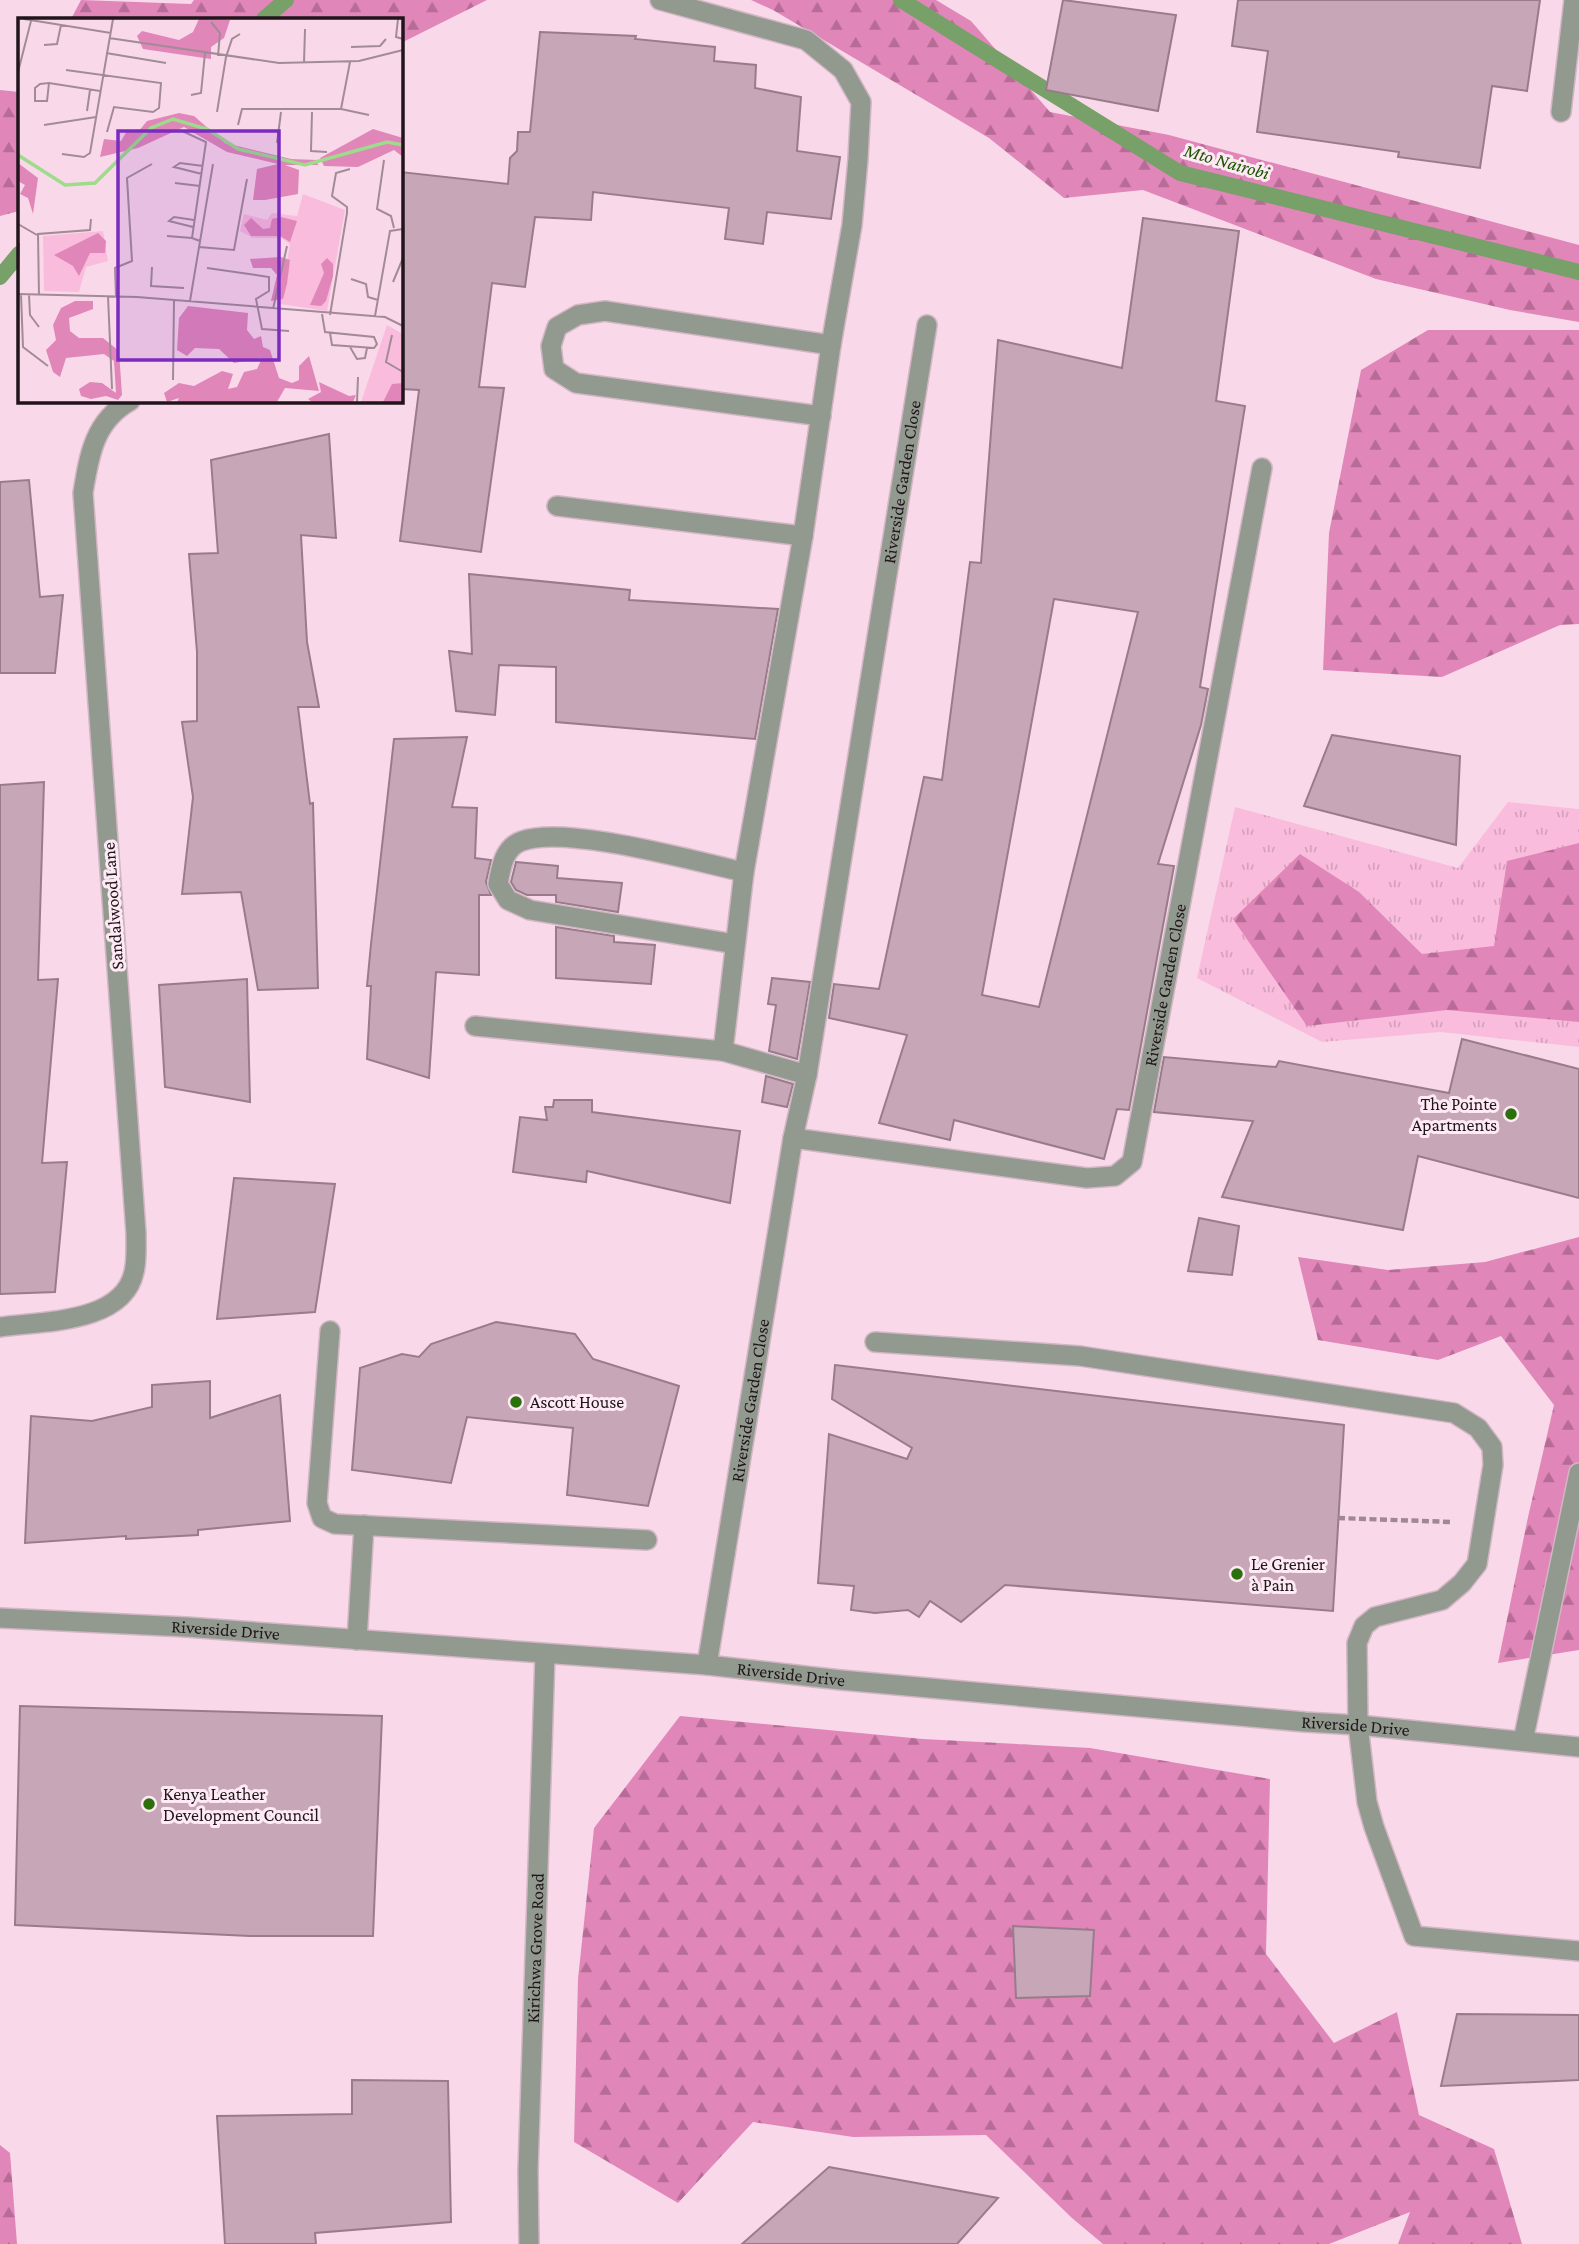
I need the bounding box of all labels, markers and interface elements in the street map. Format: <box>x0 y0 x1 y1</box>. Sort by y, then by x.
inset map <box>18 18 402 402</box>
water label: Mto Nairobi <box>1181 139 1273 184</box>
street label: Riverside Garden Close <box>879 399 925 565</box>
street label: Sandalwood Lane <box>99 842 127 970</box>
street label: Riverside Garden Close <box>1140 902 1190 1068</box>
place label: The Pointe Apartments <box>1412 1094 1497 1135</box>
marker: The Pointe Apartments <box>1503 1106 1519 1122</box>
street label: Riverside Garden Close <box>727 1317 773 1484</box>
place label: Ascott House <box>530 1392 624 1412</box>
marker: Ascott House <box>508 1394 524 1410</box>
place label: Le Grenier à Pain <box>1251 1554 1326 1595</box>
marker: Le Grenier à Pain <box>1229 1566 1245 1582</box>
street label: Riverside Drive <box>171 1616 281 1644</box>
street label: Riverside Drive <box>736 1658 846 1690</box>
street label: Riverside Drive <box>1301 1712 1411 1740</box>
place label: Kenya Leather Development Council <box>163 1784 319 1825</box>
marker: Kenya Leather Development Council <box>141 1796 157 1812</box>
street label: Kirichwa Grove Road <box>523 1872 548 2024</box>

